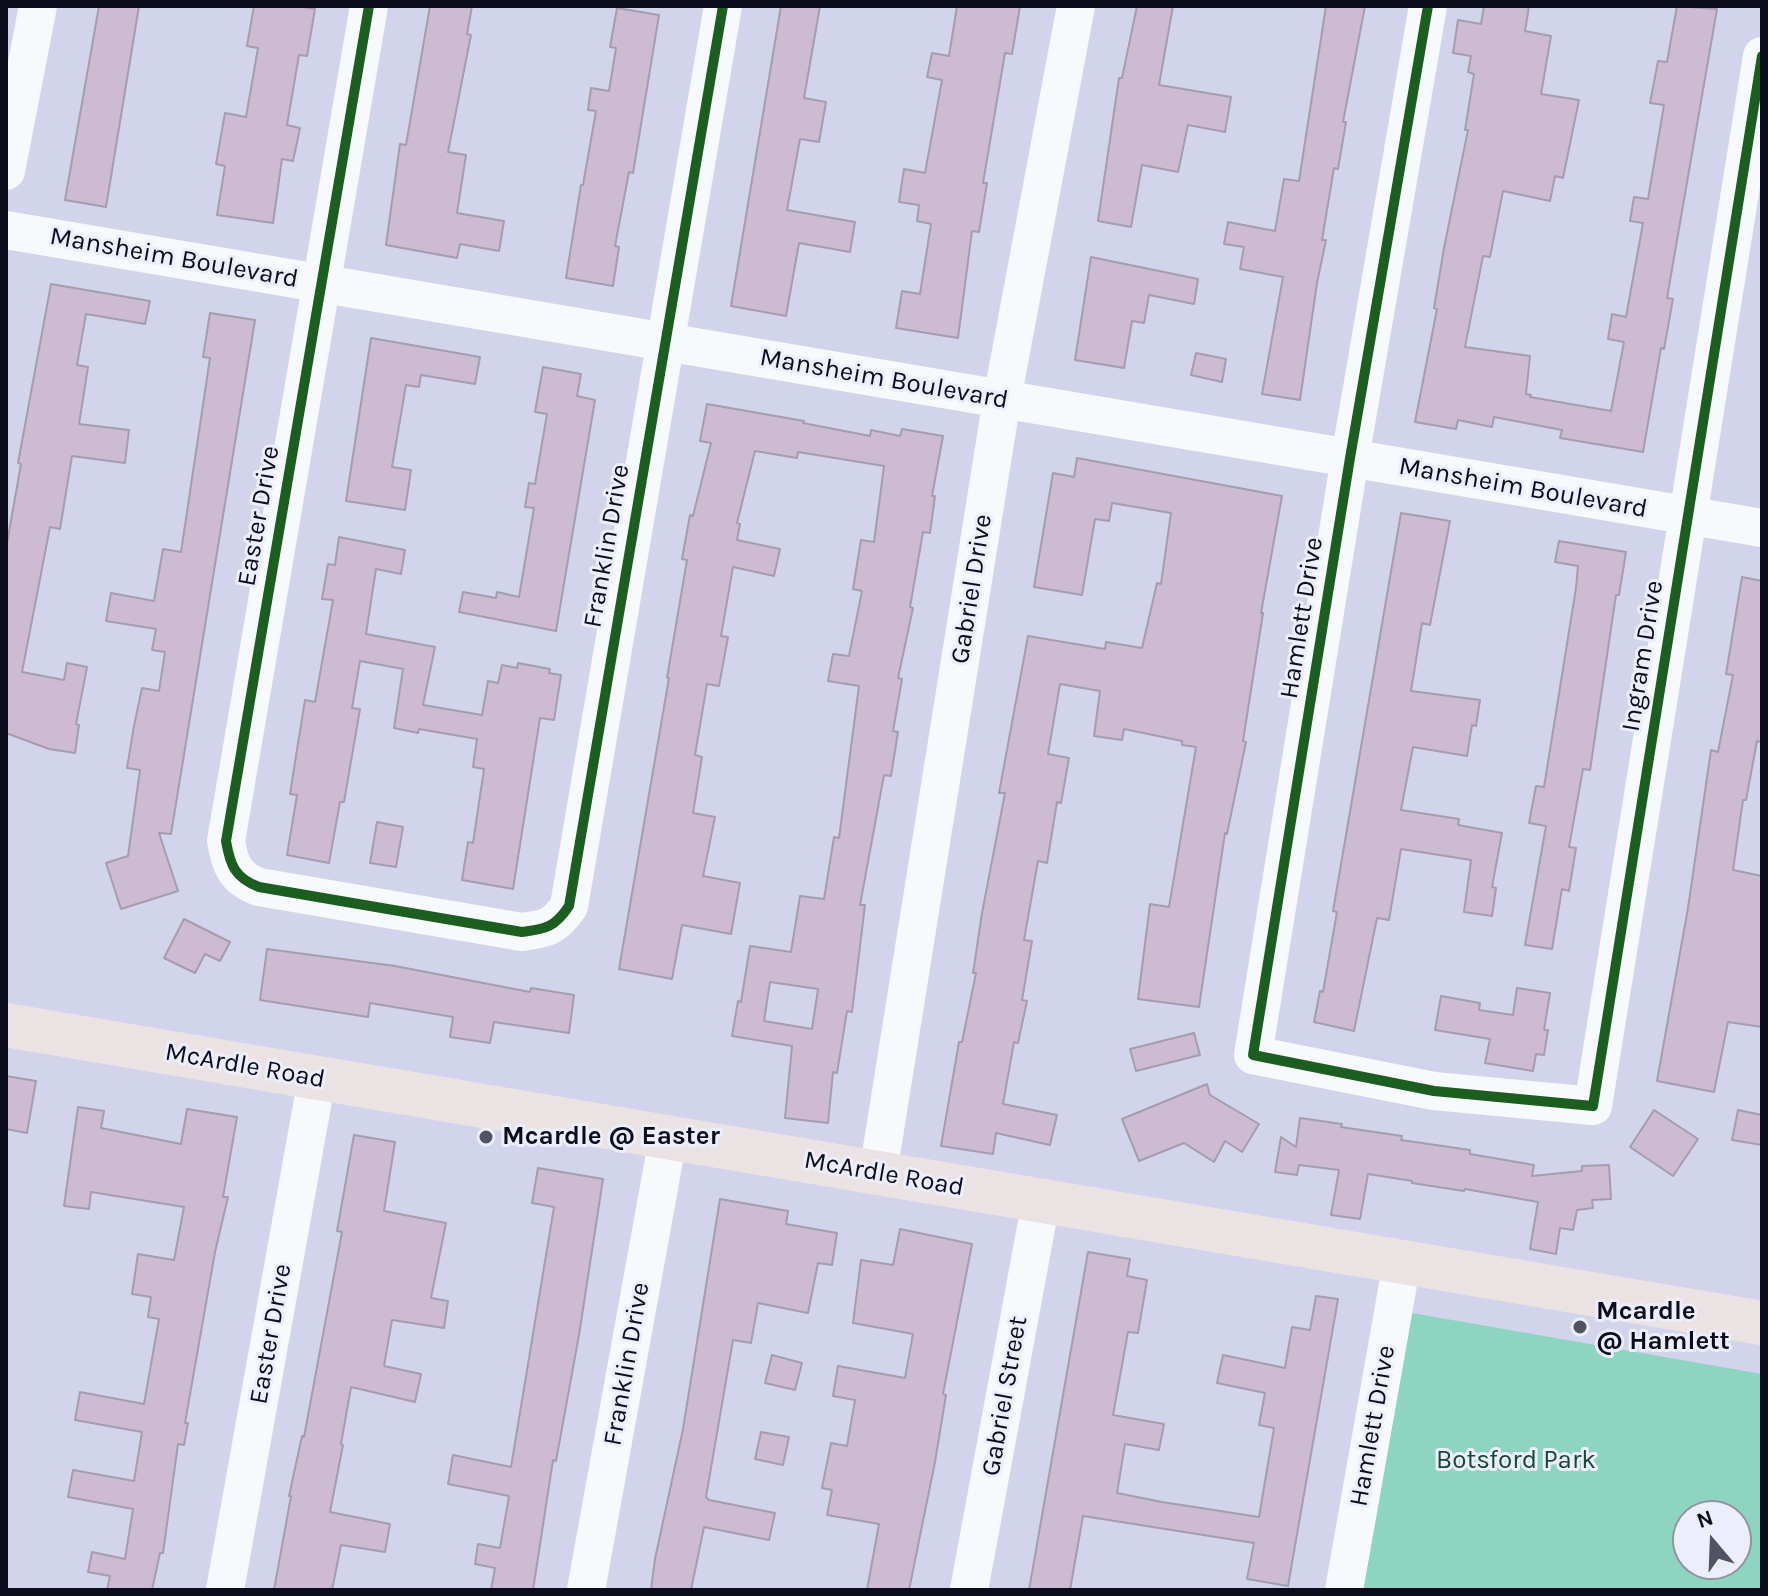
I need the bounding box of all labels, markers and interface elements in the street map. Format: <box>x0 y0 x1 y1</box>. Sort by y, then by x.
street label: Mansheim Boulevard <box>47 221 301 295</box>
street label: Mansheim Boulevard <box>757 342 1011 416</box>
street label: Easter Drive <box>231 443 287 589</box>
street label: Mansheim Boulevard <box>1396 451 1650 525</box>
street label: Franklin Drive <box>577 462 637 630</box>
street label: Gabriel Drive <box>945 512 999 666</box>
street label: Hamlett Drive <box>1274 535 1330 701</box>
street label: Ingram Drive <box>1616 578 1670 734</box>
street label: McArdle Road <box>163 1037 327 1095</box>
place label: Mcardle @ Easter <box>502 1121 720 1153</box>
marker: Mcardle @ Easter <box>477 1128 495 1146</box>
street label: McArdle Road <box>802 1145 966 1203</box>
street label: Easter Drive <box>243 1261 299 1407</box>
street label: Franklin Drive <box>597 1280 657 1448</box>
place label: Mcardle @ Hamlett <box>1596 1296 1730 1358</box>
street label: Gabriel Street <box>976 1314 1034 1478</box>
marker: Mcardle @ Hamlett <box>1571 1318 1589 1336</box>
street label: Hamlett Drive <box>1343 1343 1403 1509</box>
park label: Botsford Park <box>1436 1445 1596 1477</box>
north arrow <box>1672 1500 1752 1580</box>
text: N <box>1693 1504 1717 1534</box>

